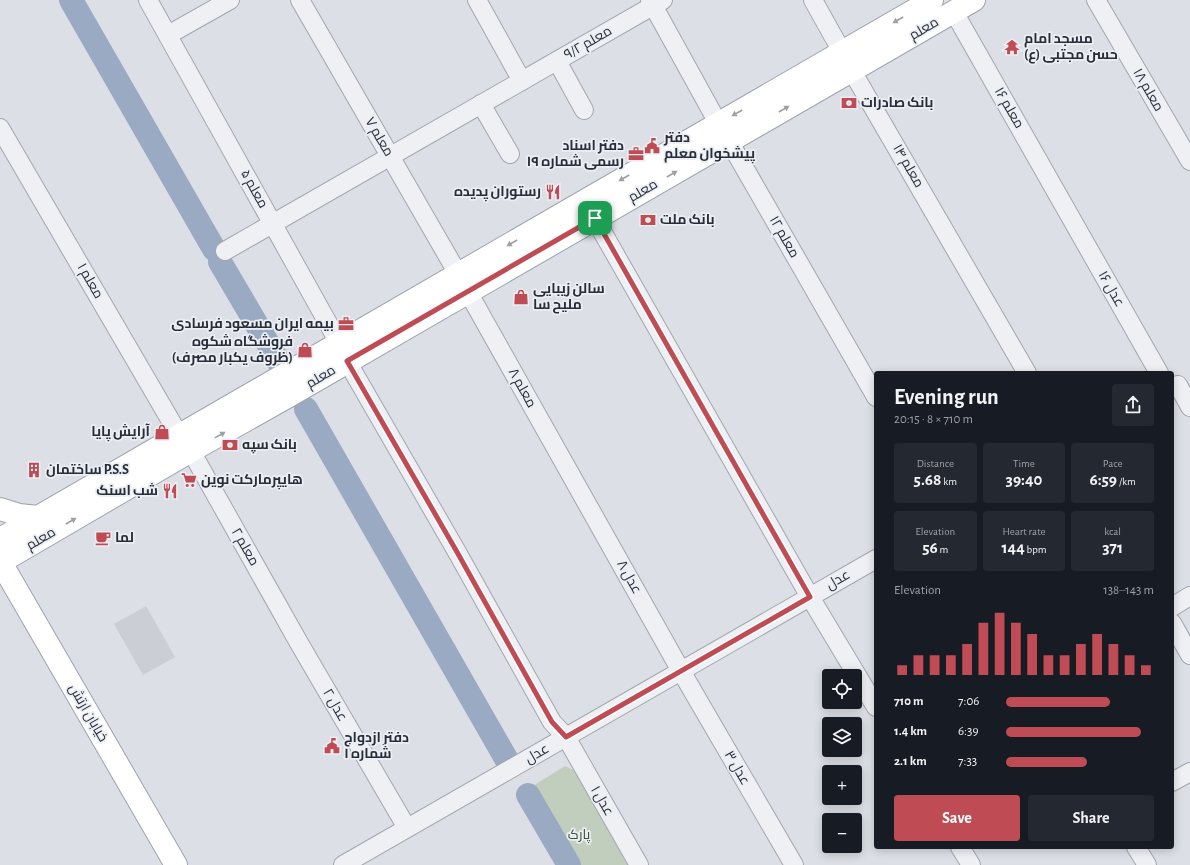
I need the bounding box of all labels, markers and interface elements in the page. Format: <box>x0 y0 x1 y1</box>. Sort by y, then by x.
street label: معلم <box>907 15 942 45</box>
one-way arrow <box>892 16 904 23</box>
street label: معلم ۹/۲ <box>562 24 615 64</box>
place label: مسجد امام حسن مجتبی (ع) <box>1024 32 1118 64</box>
temple icon: مسجد امام حسن مجتبی (ع) <box>1003 38 1021 56</box>
street label: معلم ۱۸ <box>1129 66 1166 115</box>
street label: معلم ۱۶‌ <box>990 85 1026 132</box>
bank icon: بانک صادرات <box>840 94 858 112</box>
place label: بانک صادرات <box>861 96 933 110</box>
one-way arrow <box>778 106 790 113</box>
one-way arrow <box>731 109 743 116</box>
street label: معلم ۷ <box>361 115 396 160</box>
place label: دفتر پیشخوان معلم <box>663 131 755 164</box>
public building icon: دفتر پیشخوان معلم <box>643 137 661 155</box>
place label: دفتر اسناد رسمی شماره ۱۹ <box>526 139 624 170</box>
street label: معلم ۱۴ <box>888 142 926 191</box>
office icon: دفتر اسناد رسمی شماره ۱۹ <box>627 145 645 163</box>
street label: معلم ۵ <box>236 168 270 211</box>
one-way arrow <box>666 171 678 178</box>
one-way arrow <box>618 174 630 181</box>
street label: معلم <box>626 177 661 207</box>
restaurant icon: رستوران پدیده <box>544 183 562 201</box>
place label: رستوران پدیده <box>454 185 541 202</box>
pin <box>578 201 612 235</box>
icon: arrive <box>584 207 606 229</box>
bank icon: بانک ملت <box>639 211 657 229</box>
place label: بانک ملت <box>660 213 715 227</box>
street label: معلم ۱۲ <box>765 214 801 261</box>
one-way arrow <box>506 239 518 246</box>
street label: معلم ۱ <box>73 261 106 302</box>
street label: عدل ۱۶ <box>1094 269 1127 310</box>
place label: سالن زیبایی ملیح سا <box>533 282 605 314</box>
shop icon: سالن زیبایی ملیح سا <box>512 288 530 306</box>
office icon: بیمه ایران مسعود فرسادی <box>337 315 355 333</box>
place label: بیمه ایران مسعود فرسادی <box>171 317 334 332</box>
place label: فروشگاه شکوه (ظروف یکبار مصرف) <box>172 333 293 366</box>
shop icon: فروشگاه شکوه (ظروف یکبار مصرف) <box>296 341 314 359</box>
street label: معلم <box>304 363 339 393</box>
street label: معلم ۸ <box>504 366 538 411</box>
button: share <box>1112 384 1154 426</box>
text: Evening run <box>894 386 999 408</box>
text: 20:15 · 8 × 710 m <box>894 413 973 426</box>
place label: آرایش پایا <box>91 423 151 442</box>
shop icon: آرایش پایا <box>153 423 171 441</box>
one-way arrow <box>214 431 225 438</box>
bank icon: بانک سپه <box>221 436 239 454</box>
place label: بانک سپه <box>242 438 297 454</box>
text: Distance <box>917 458 954 469</box>
text: Time <box>1013 458 1035 469</box>
text: Pace <box>1103 458 1123 469</box>
building icon: ساختمان P.S.S <box>25 461 43 479</box>
place label: ساختمان P.S.S <box>46 463 129 477</box>
supermarket icon: هایپرمارکت نوین <box>180 471 198 489</box>
text: 5.68 <box>914 471 941 488</box>
text: 39:40 <box>1006 471 1042 488</box>
text: 6:59 <box>1089 471 1117 488</box>
place label: هایپرمارکت نوین <box>201 473 303 490</box>
text: km <box>941 476 957 487</box>
text: /km <box>1117 476 1136 487</box>
place label: شب اسنک <box>96 482 158 498</box>
restaurant icon: شب اسنک <box>161 482 179 500</box>
one-way arrow <box>65 518 77 525</box>
street label: معلم <box>24 525 59 555</box>
street label: معلم ۲ <box>227 526 261 569</box>
text: Elevation <box>915 526 955 537</box>
text: Heart rate <box>1002 526 1046 537</box>
text: kcal <box>1104 526 1121 537</box>
cafe icon: لما <box>94 529 112 547</box>
place label: لما <box>115 531 134 545</box>
text: 56 <box>922 539 938 556</box>
text: 144 <box>1001 539 1025 556</box>
text: 371 <box>1102 539 1123 556</box>
text: m <box>938 544 948 555</box>
text: bpm <box>1025 544 1046 555</box>
street label: عدل ۸ <box>613 558 644 597</box>
street label: عدل <box>824 568 853 593</box>
text: Elevation <box>894 584 941 597</box>
text: 138–143 m <box>1103 584 1154 597</box>
map controls <box>822 669 862 853</box>
button: locate <box>822 669 862 709</box>
street label: خیابان ارتش <box>66 682 110 744</box>
street label: عدل ۲ <box>319 686 350 724</box>
text: 710 m <box>894 695 924 708</box>
text: 7:06 <box>958 695 979 708</box>
button: layers <box>822 717 862 757</box>
text: 1.4 km <box>894 725 927 738</box>
text: 6:39 <box>958 725 979 738</box>
place label: دفتر ازدواج شماره ۱ <box>344 731 409 761</box>
public building icon: دفتر ازدواج شماره ۱ <box>323 737 341 755</box>
street label: عدل <box>523 742 552 767</box>
street label: عدل ۳ <box>721 749 752 788</box>
text: 2.1 km <box>894 755 927 768</box>
text: 7:33 <box>958 755 977 768</box>
button: + <box>822 765 862 805</box>
street label: عدل ۱ <box>587 784 616 819</box>
button: Save <box>894 795 1020 841</box>
button: Share <box>1028 795 1154 841</box>
button: − <box>822 813 862 853</box>
park label: پارک <box>568 828 591 844</box>

